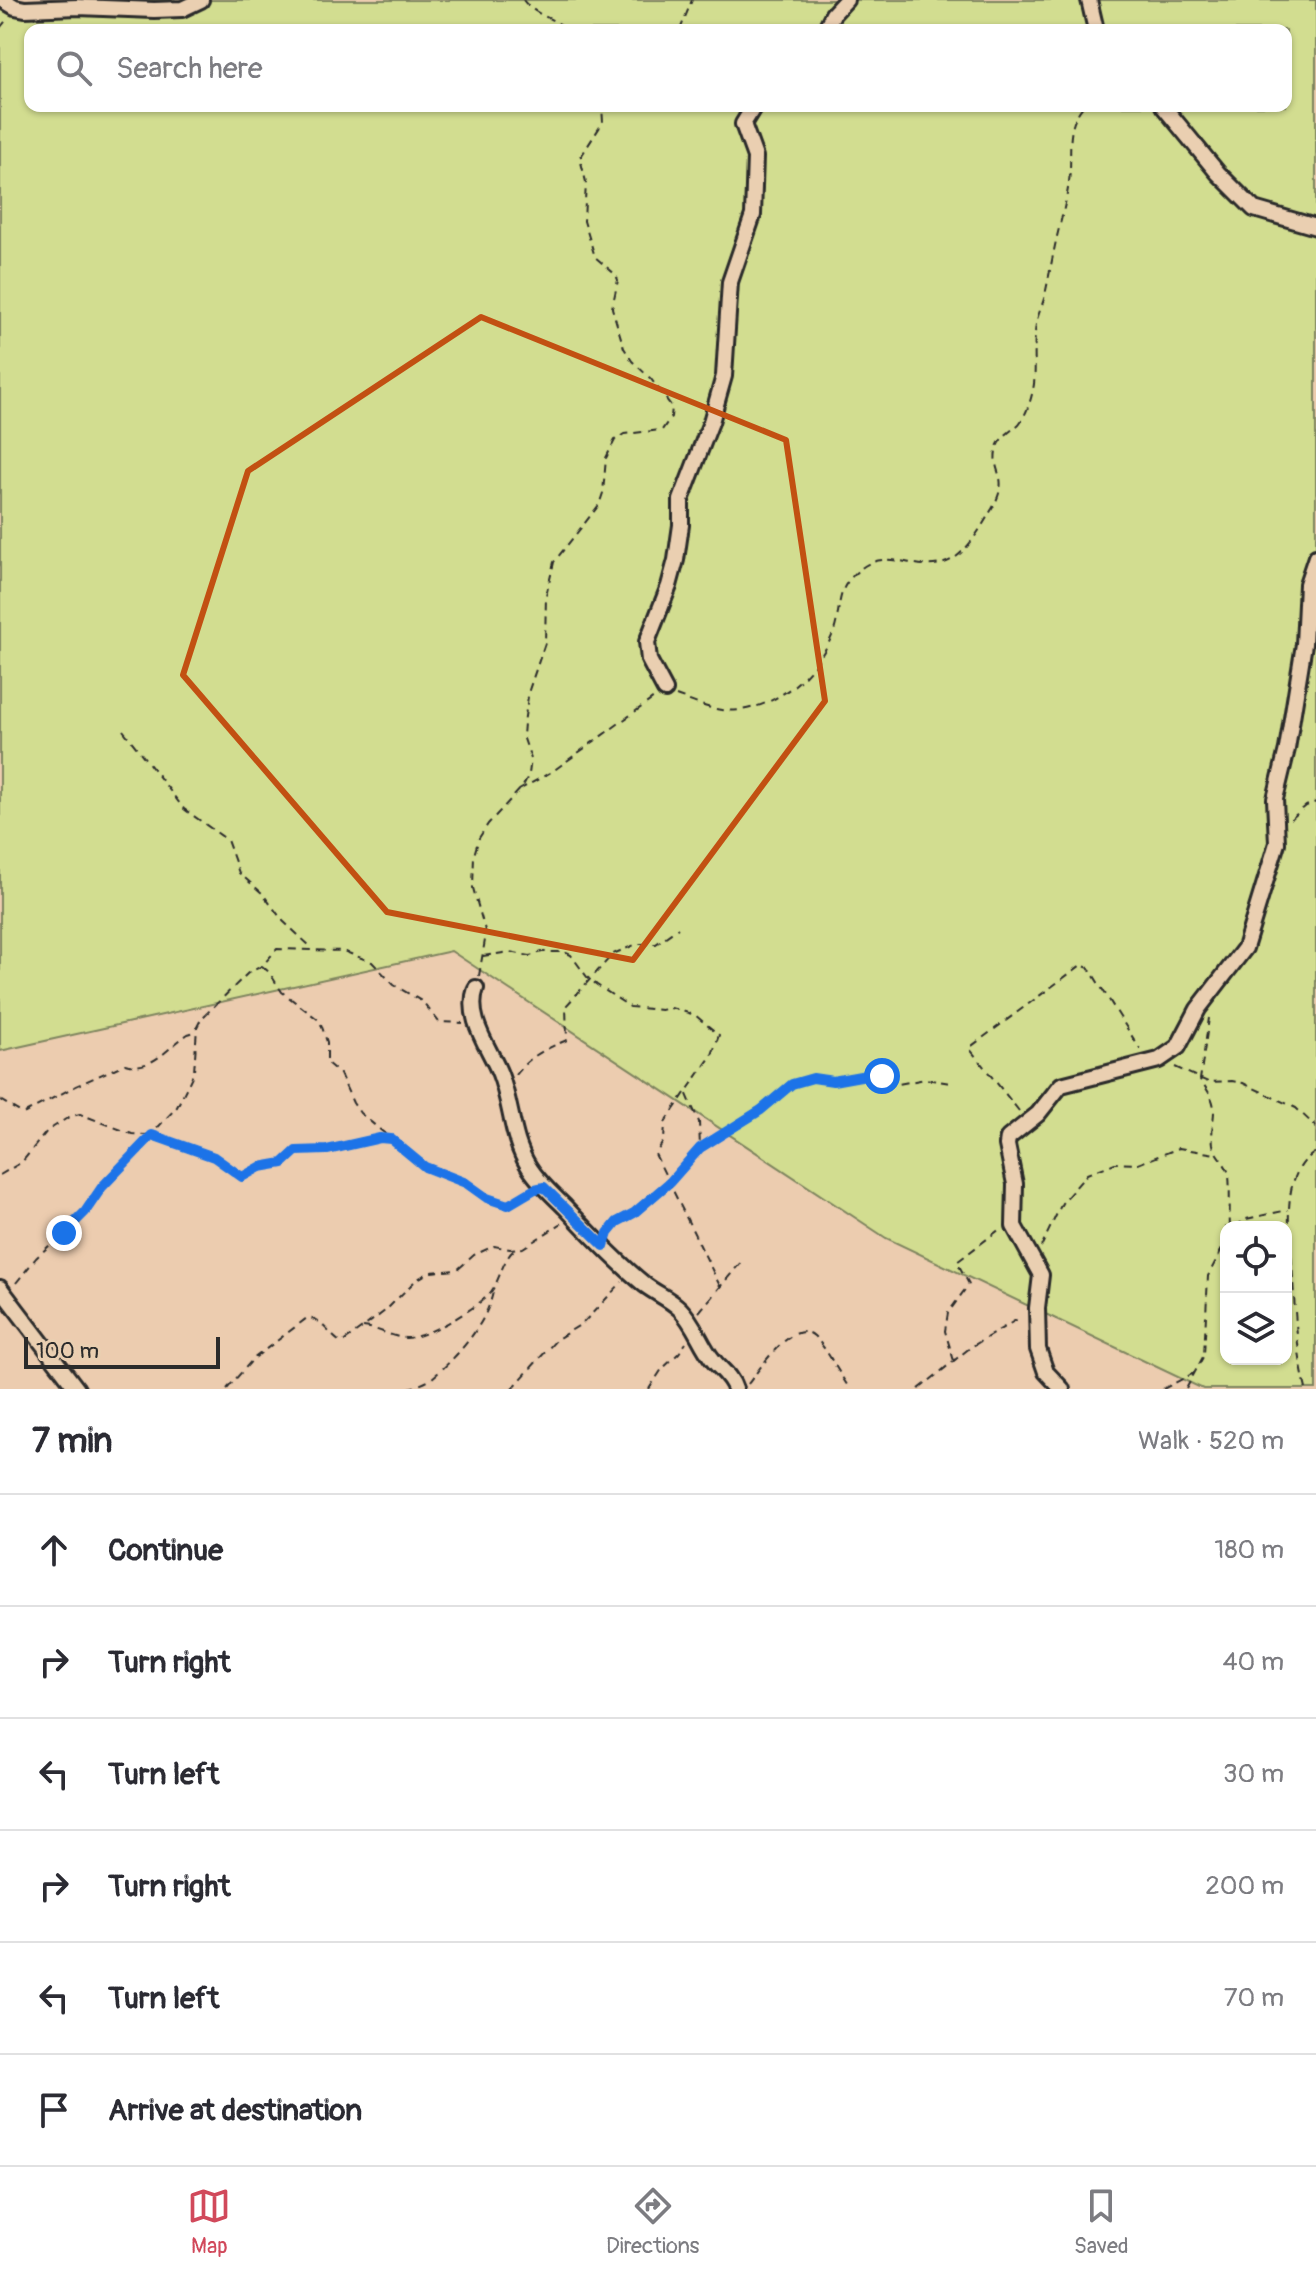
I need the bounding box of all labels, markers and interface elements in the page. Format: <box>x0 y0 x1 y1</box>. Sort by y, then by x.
search box <box>24 24 1292 112</box>
icon: search <box>52 46 96 90</box>
text: Search here <box>116 50 263 87</box>
route start <box>864 1058 900 1094</box>
route end <box>46 1215 82 1251</box>
map controls <box>1220 1221 1292 1365</box>
button: locate <box>1220 1221 1292 1293</box>
button: layers <box>1220 1293 1292 1365</box>
scale bar <box>24 1333 220 1369</box>
text: 100 m <box>36 1337 99 1365</box>
text: 7 min <box>32 1420 113 1463</box>
text: Walk · 520 m <box>1138 1425 1284 1457</box>
icon: ahead <box>32 1528 76 1572</box>
text: Continue <box>108 1532 223 1569</box>
text: 180 m <box>1214 1534 1284 1566</box>
icon: right <box>32 1640 76 1684</box>
text: Turn right <box>108 1644 231 1681</box>
text: 40 m <box>1222 1646 1284 1678</box>
icon: left <box>32 1752 76 1796</box>
text: Turn left <box>108 1756 219 1793</box>
text: 30 m <box>1223 1758 1284 1790</box>
icon: right <box>32 1864 76 1908</box>
text: Turn right <box>108 1868 231 1905</box>
text: 200 m <box>1205 1870 1284 1902</box>
icon: left <box>32 1976 76 2020</box>
text: Turn left <box>108 1980 219 2017</box>
text: 70 m <box>1224 1982 1284 2014</box>
icon: arrive <box>32 2088 76 2132</box>
text: Arrive at destination <box>108 2092 362 2129</box>
tab: Map <box>187 2184 231 2260</box>
tab: Directions <box>606 2184 699 2260</box>
tab: Saved <box>1074 2184 1129 2260</box>

